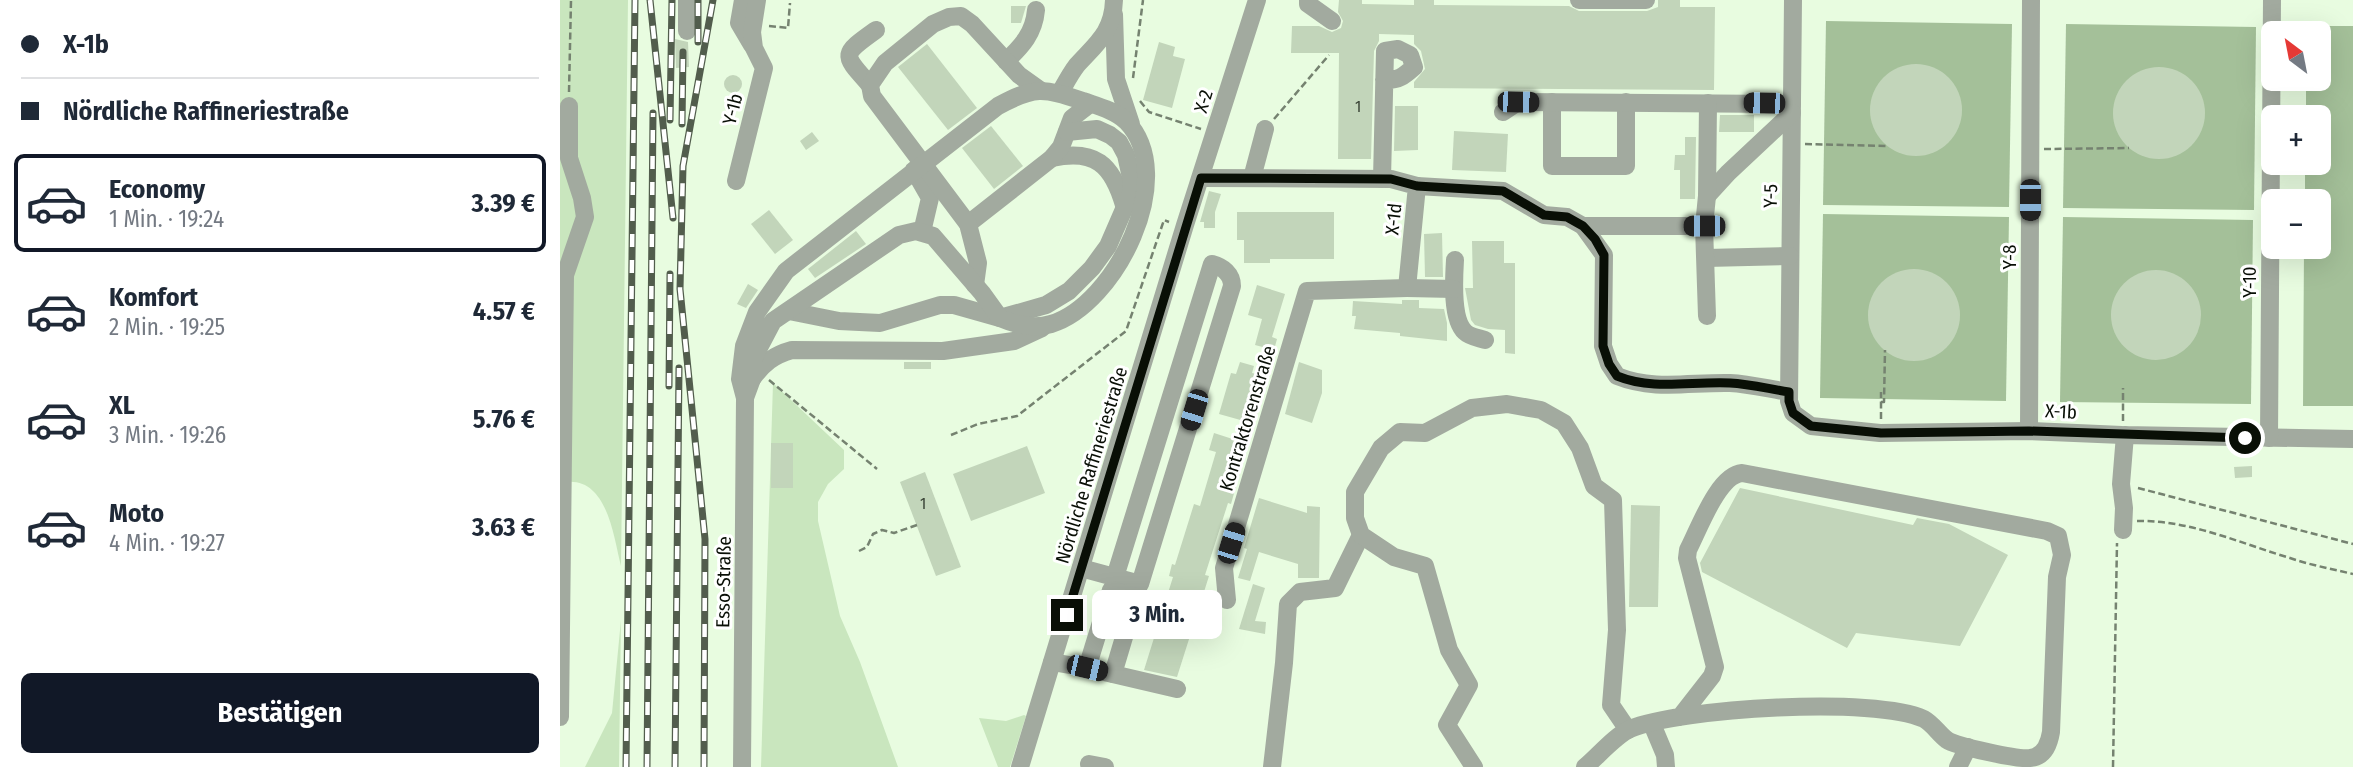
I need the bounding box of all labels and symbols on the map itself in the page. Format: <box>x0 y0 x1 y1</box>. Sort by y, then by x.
north arrow <box>2261 21 2331 91</box>
street label: X-2 <box>1189 87 1218 115</box>
street label: Y-1b <box>717 91 747 127</box>
car <box>1497 91 1540 113</box>
car <box>1743 92 1786 114</box>
house number: 1 <box>1355 97 1361 116</box>
car <box>2020 179 2041 221</box>
street label: Y-5 <box>1759 184 1782 208</box>
street label: X-1d <box>1380 202 1407 236</box>
car <box>1684 216 1726 237</box>
street label: Y-8 <box>1998 245 2021 269</box>
street label: Y-10 <box>2238 266 2261 298</box>
street label: Kontraktorenstraße <box>1214 343 1281 494</box>
street label: Nördliche Raffineriestraße <box>1051 364 1132 566</box>
car <box>1178 387 1211 433</box>
street label: X-1b <box>2044 399 2077 424</box>
route start <box>2229 422 2261 454</box>
house number: 1 <box>920 494 926 513</box>
car <box>1215 520 1248 566</box>
street label: Esso-Straße <box>711 536 736 628</box>
callout: 3 Min. <box>1092 590 1221 640</box>
route end <box>1051 599 1083 631</box>
car <box>1065 653 1110 683</box>

